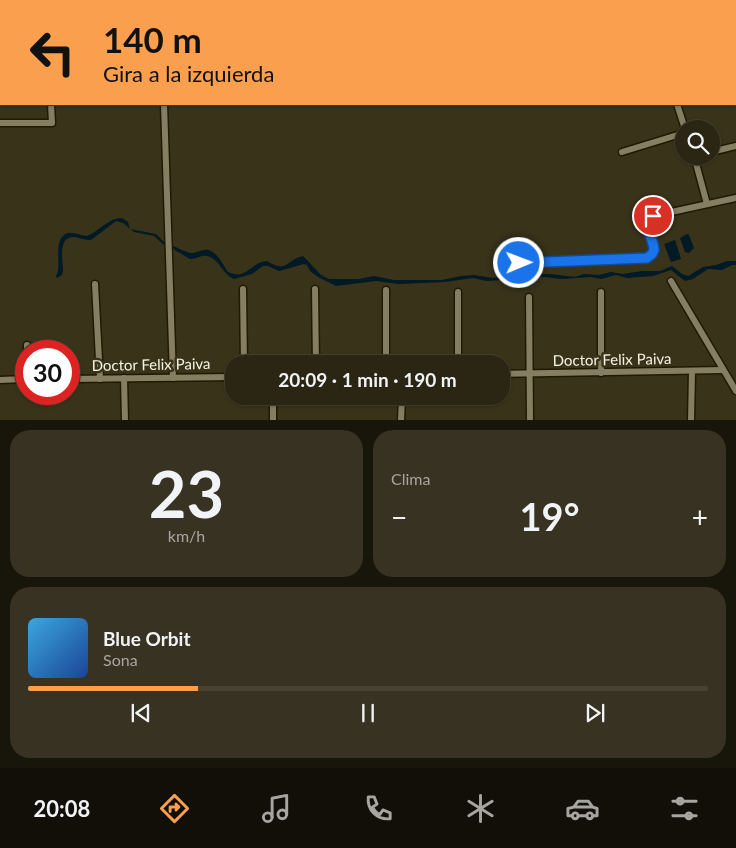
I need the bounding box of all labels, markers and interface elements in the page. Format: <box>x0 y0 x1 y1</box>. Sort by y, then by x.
text: 140 m <box>103 18 202 60</box>
icon: left <box>20 20 85 85</box>
text: Gira a la izquierda <box>103 60 274 87</box>
map controls <box>675 120 720 165</box>
button: search <box>675 120 720 165</box>
pin <box>632 195 674 237</box>
icon: arrive <box>639 202 667 230</box>
position arrow <box>492 236 544 288</box>
speed limit sign: 30 <box>15 340 80 405</box>
street label: Doctor Felix Paiva <box>552 349 672 369</box>
street label: Doctor Felix Paiva <box>91 354 211 374</box>
text: 20:09 · 1 min · 190 m <box>278 368 457 391</box>
text: 23 <box>149 454 224 532</box>
text: Clima <box>391 469 430 488</box>
text: 19° <box>520 493 579 539</box>
text: − <box>391 500 407 534</box>
text: + <box>692 500 708 534</box>
text: km/h <box>168 526 205 545</box>
text: Blue Orbit <box>103 627 191 650</box>
text: Sona <box>103 650 138 669</box>
icon: previous <box>127 699 155 727</box>
icon: pause <box>354 699 382 727</box>
icon: next <box>581 699 609 727</box>
icon: directions <box>157 791 192 826</box>
icon: music <box>259 791 294 826</box>
icon: phone <box>361 791 396 826</box>
icon: climate <box>463 791 498 826</box>
icon: car <box>565 791 600 826</box>
icon: filters <box>667 791 702 826</box>
text: 20:08 <box>34 795 90 822</box>

